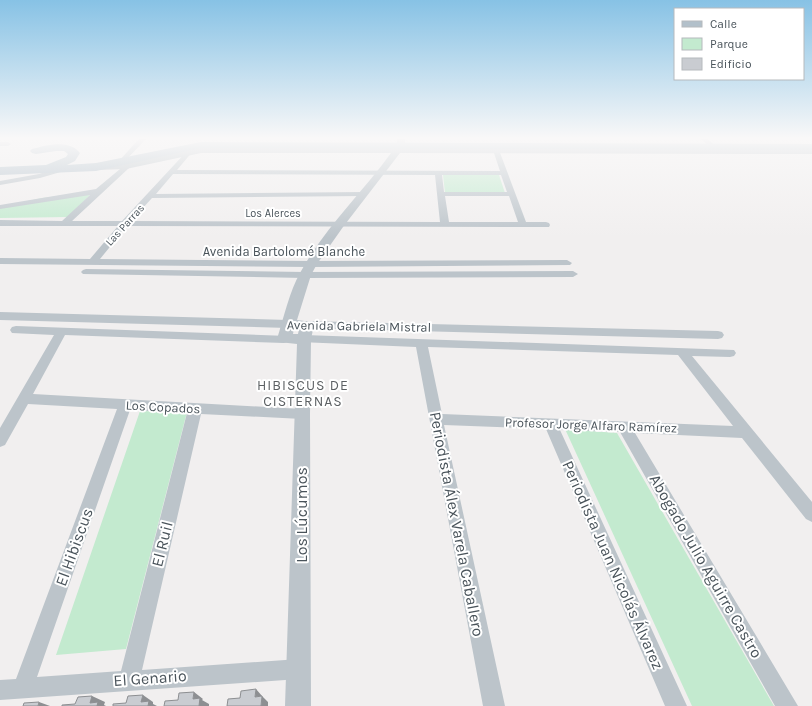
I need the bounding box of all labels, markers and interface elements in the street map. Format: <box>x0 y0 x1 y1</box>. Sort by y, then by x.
legend <box>674 8 804 80</box>
text: Calle <box>710 17 737 31</box>
text: Parque <box>710 37 748 51</box>
text: Edificio <box>710 57 751 71</box>
street label: Las Parras <box>103 201 147 248</box>
street label: Los Alerces <box>245 207 301 220</box>
street label: Avenida Bartolomé Blanche <box>203 244 366 259</box>
street label: Avenida Gabriela Mistral <box>287 317 431 335</box>
district label: HIBISCUS DE CISTERNAS <box>257 377 349 410</box>
street label: Los Copados <box>125 398 201 416</box>
street label: Periodista Álex Varela Caballero <box>426 410 488 638</box>
street label: Profesor Jorge Alfaro Ramírez <box>505 415 677 435</box>
street label: Periodista Juan Nicolás Álvarez <box>558 458 668 672</box>
street label: Los Lúcumos <box>292 467 311 563</box>
street label: Abogado Julio Aguirre Castro <box>646 471 766 661</box>
street label: El Hibiscus <box>51 505 97 589</box>
street label: El Ruil <box>147 519 177 569</box>
street label: El Genario <box>113 666 187 690</box>

